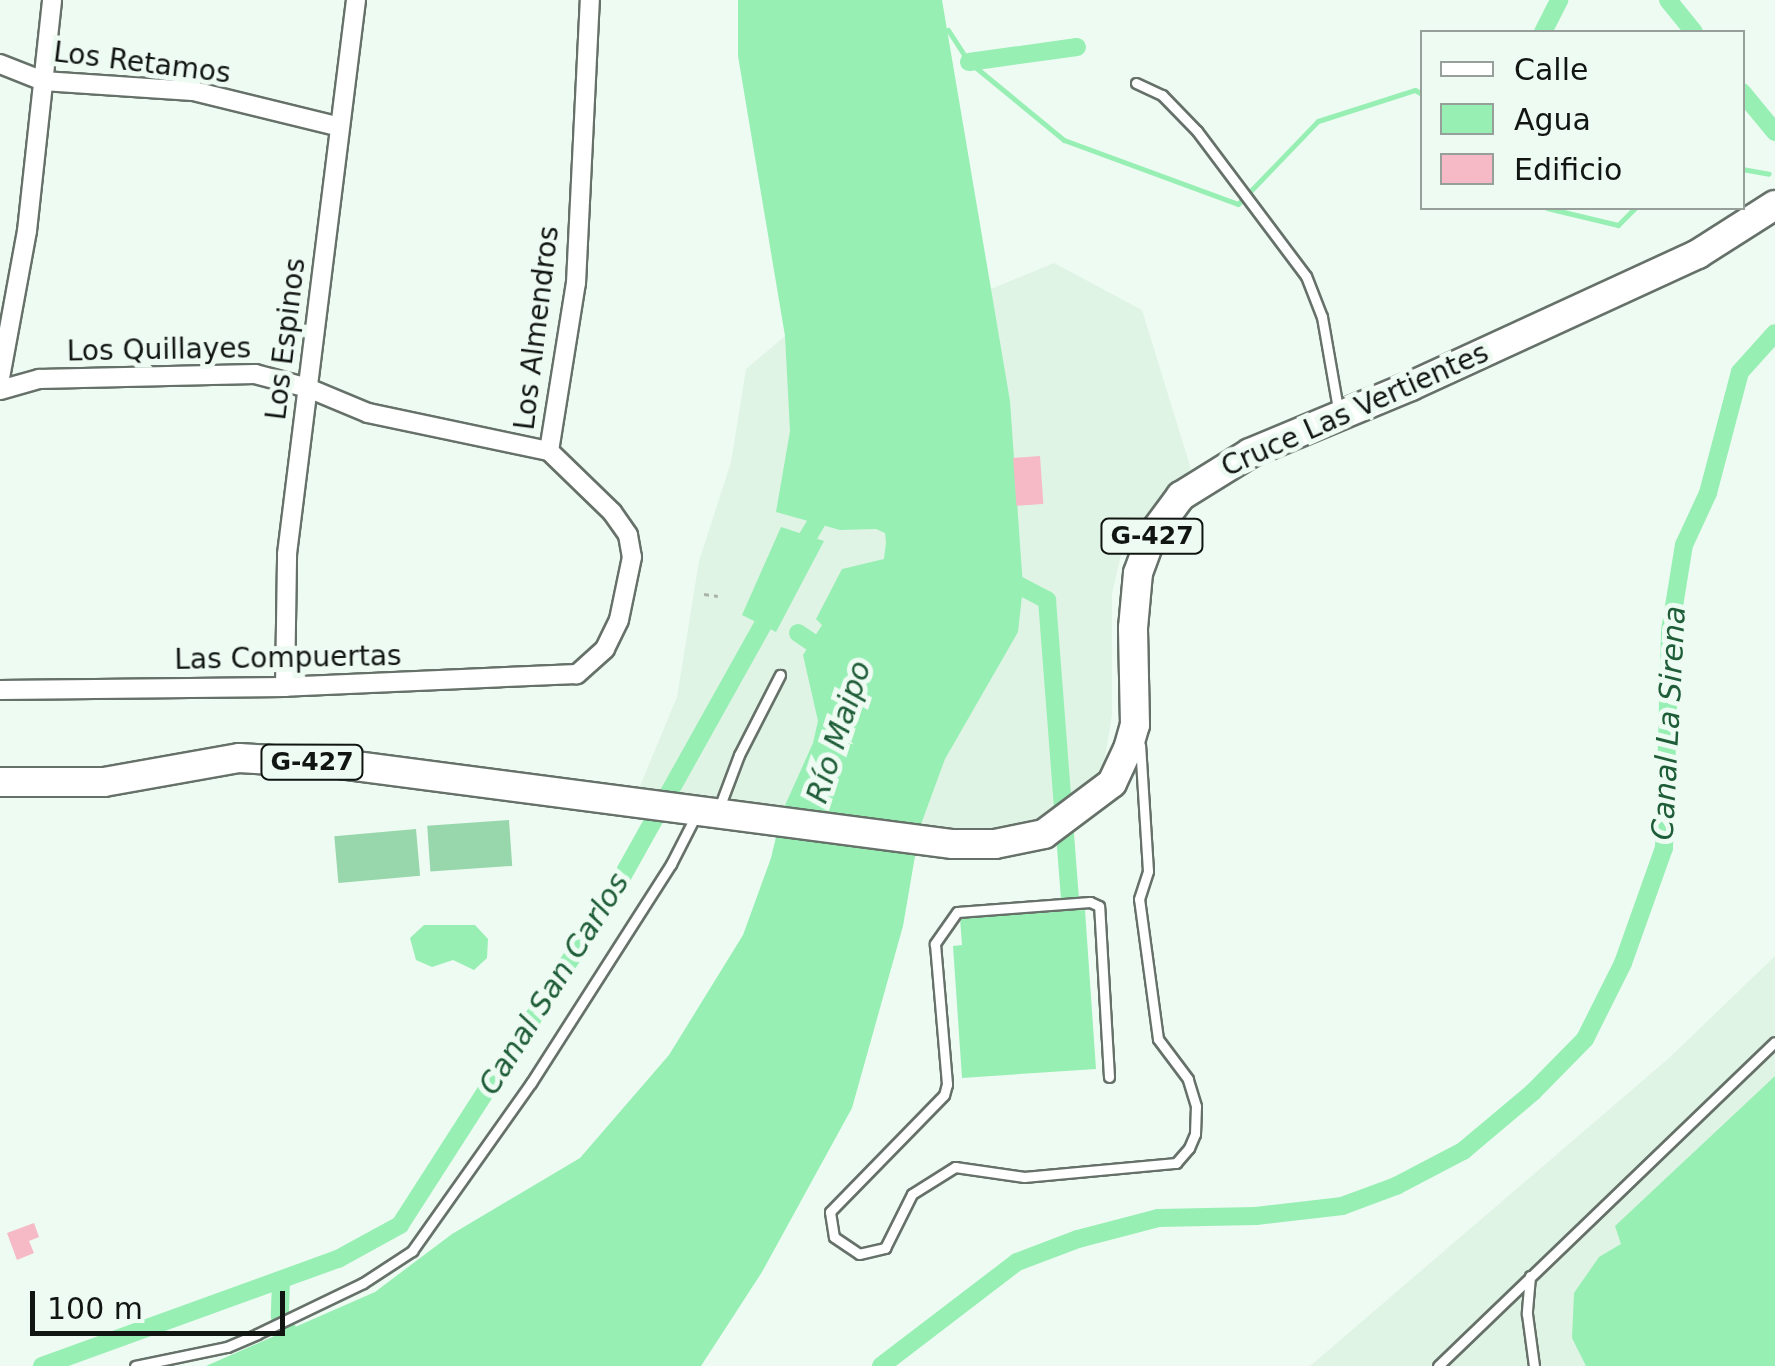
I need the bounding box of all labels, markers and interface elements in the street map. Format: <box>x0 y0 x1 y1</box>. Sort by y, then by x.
legend <box>1420 30 1745 210</box>
street label: Los Retamos <box>51 35 233 91</box>
text: Calle <box>1514 52 1588 87</box>
text: Agua <box>1514 102 1591 137</box>
text: Edificio <box>1514 152 1622 187</box>
street label: Los Almendros <box>508 224 566 432</box>
street label: Los Espinos <box>259 256 313 422</box>
street label: Los Quillayes <box>67 332 251 368</box>
street label: Cruce Las Vertientes <box>1216 336 1494 484</box>
road number: G-427 <box>1100 516 1204 556</box>
water label: Canal La Sirena <box>1645 605 1693 841</box>
street label: Las Compuertas <box>174 639 402 677</box>
water label: Río Maipo <box>799 657 879 807</box>
road number: G-427 <box>260 742 364 782</box>
water label: Canal San Carlos <box>471 867 637 1101</box>
scale bar <box>35 1271 290 1333</box>
text: 100 m <box>47 1291 143 1326</box>

